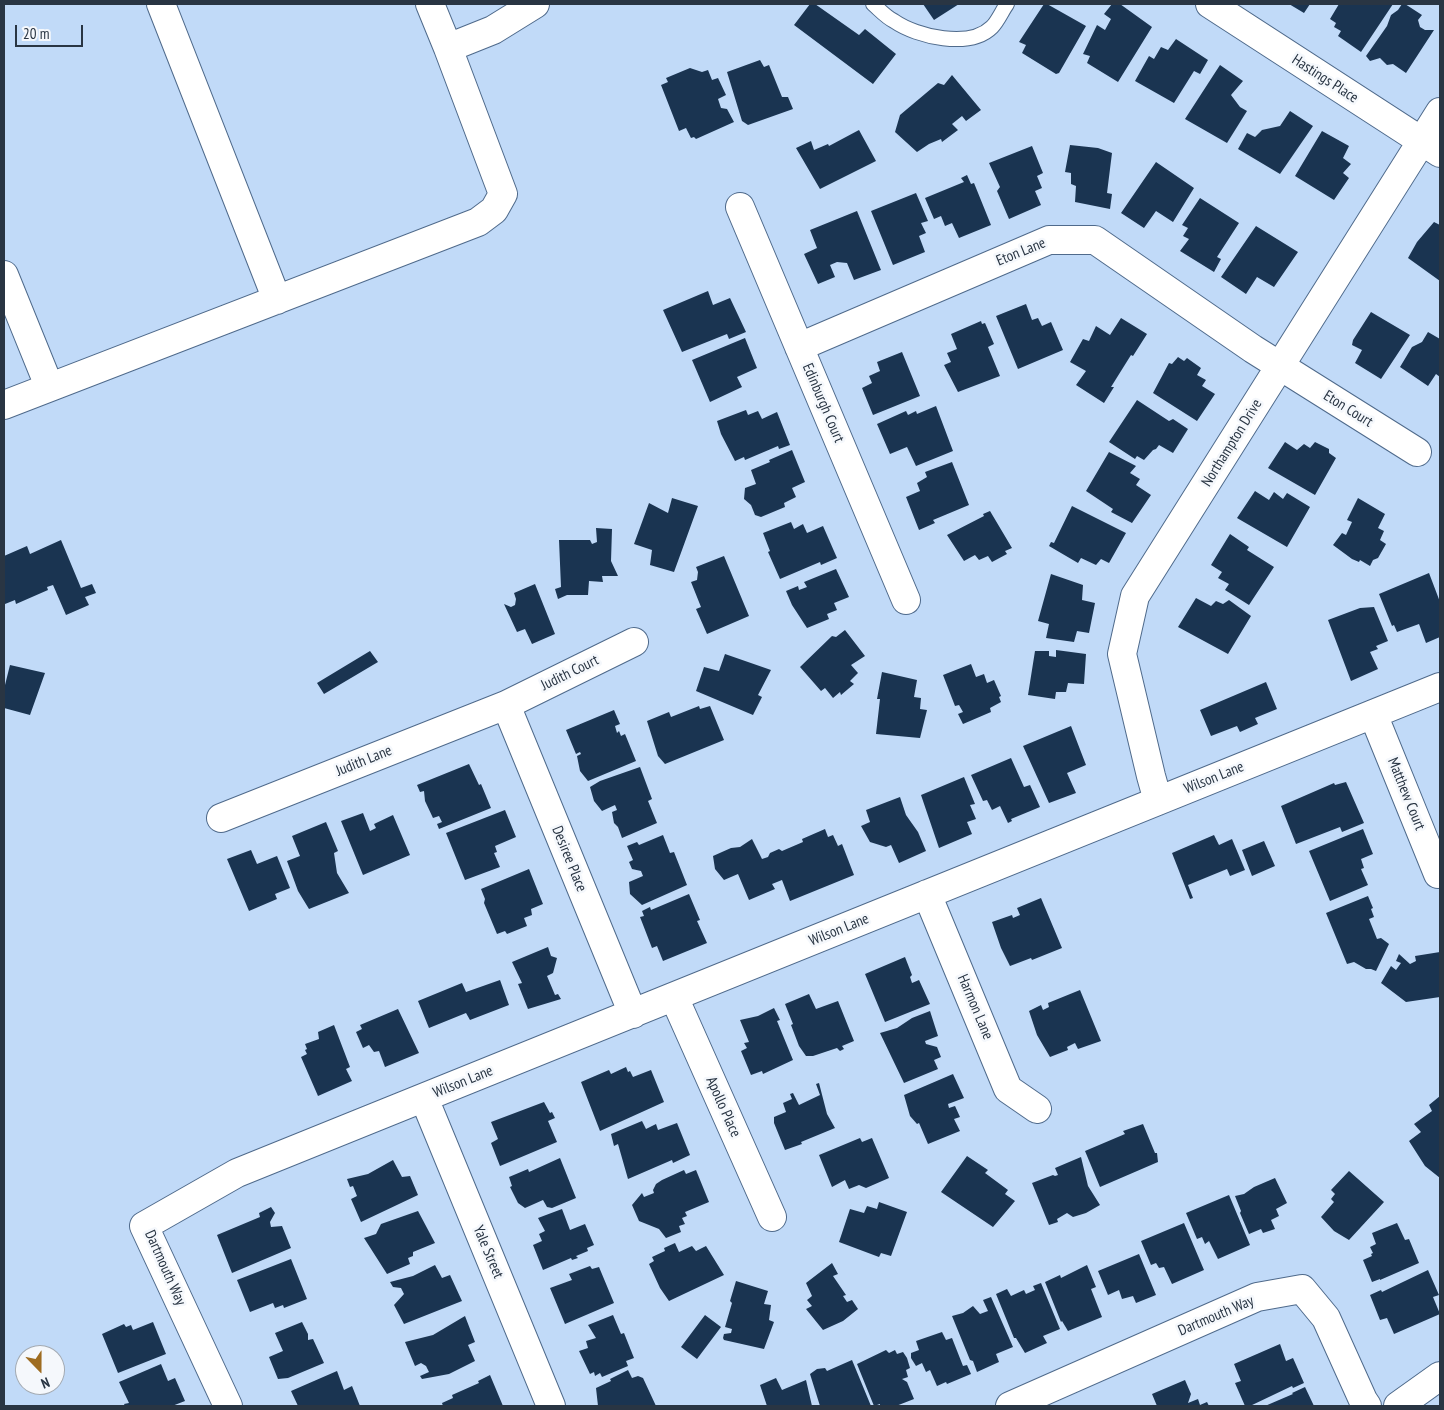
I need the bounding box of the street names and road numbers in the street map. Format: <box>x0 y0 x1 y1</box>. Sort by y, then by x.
street label: Hastings Place <box>1289 51 1361 107</box>
street label: Eton Lane <box>994 234 1048 270</box>
street label: Edinburgh Court <box>798 361 848 445</box>
street label: Eton Court <box>1320 387 1376 431</box>
street label: Northampton Drive <box>1198 396 1266 490</box>
street label: Judith Court <box>538 651 602 695</box>
street label: Judith Lane <box>333 742 395 780</box>
street label: Matthew Court <box>1383 755 1429 833</box>
street label: Wilson Lane <box>1181 758 1247 798</box>
street label: Desiree Place <box>548 823 590 895</box>
street label: Wilson Lane <box>806 910 872 950</box>
street label: Harmon Lane <box>953 972 997 1042</box>
street label: Wilson Lane <box>430 1062 496 1102</box>
street label: Apollo Place <box>702 1074 744 1140</box>
street label: Yale Street <box>469 1223 507 1281</box>
street label: Dartmouth Way <box>140 1228 190 1308</box>
street label: Dartmouth Way <box>1176 1292 1256 1340</box>

